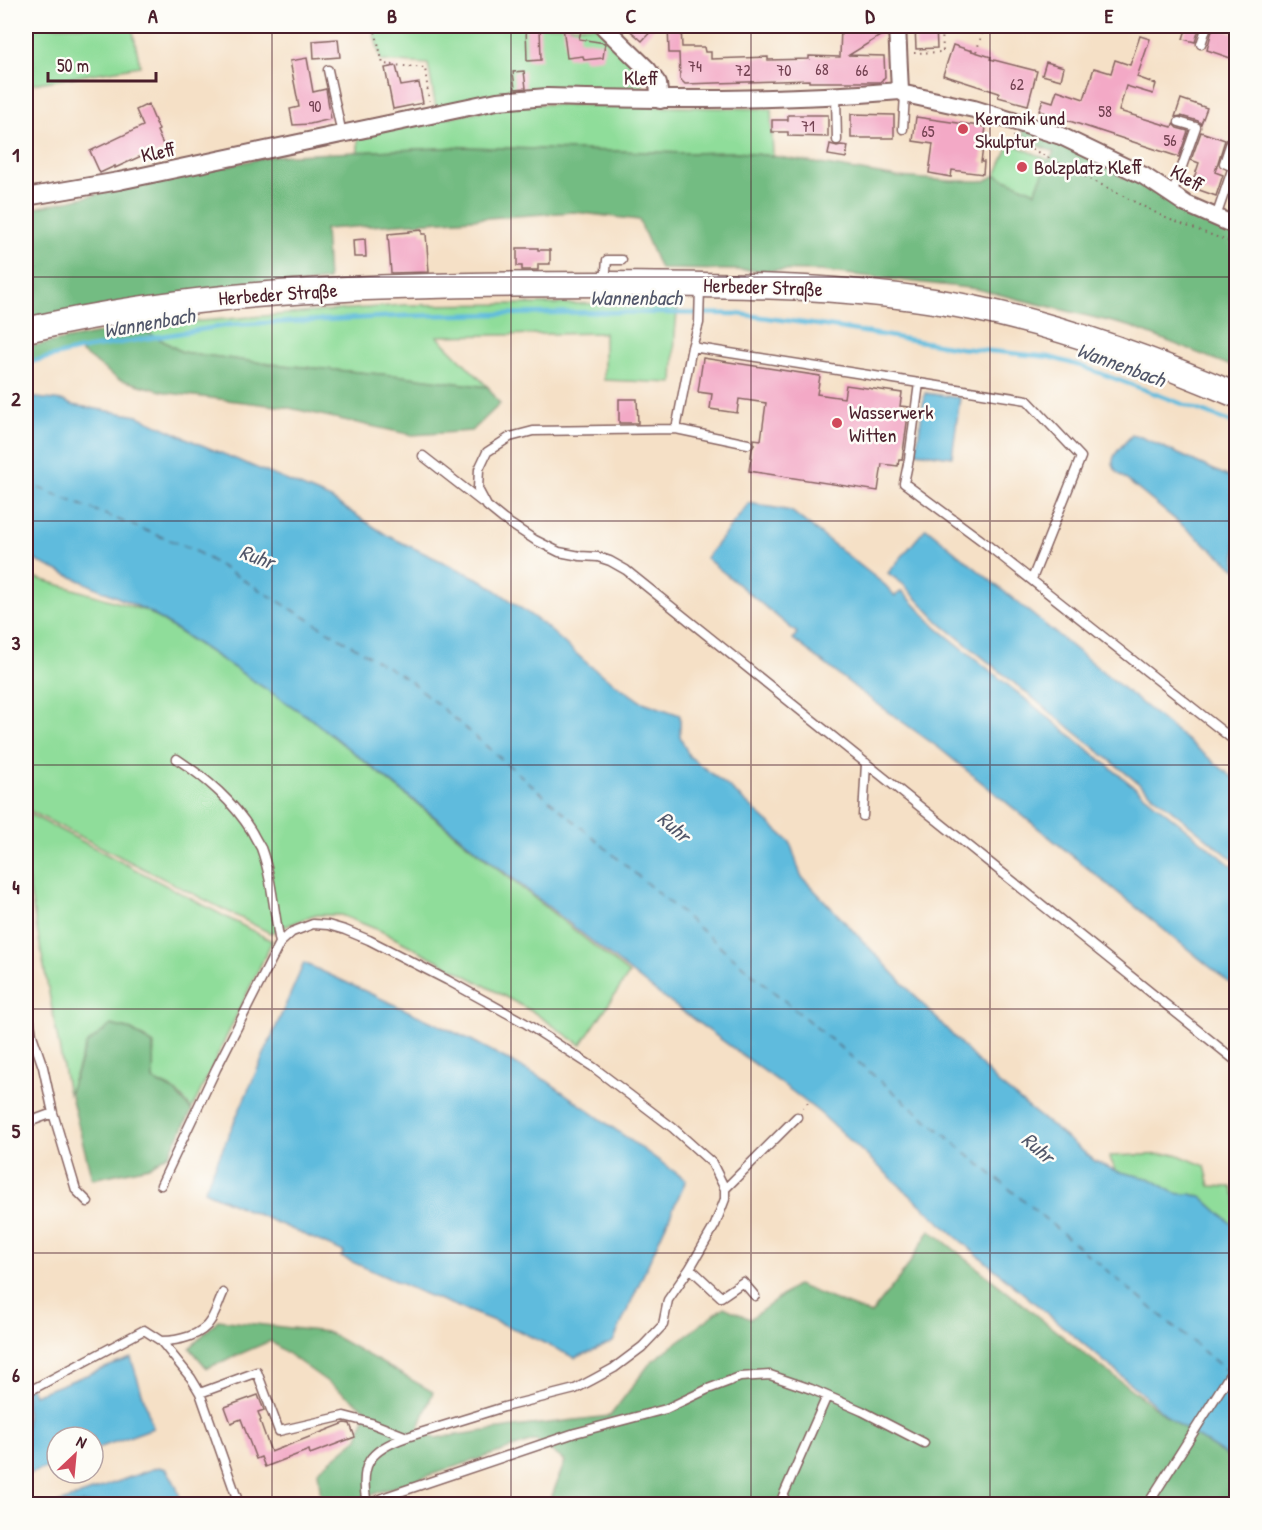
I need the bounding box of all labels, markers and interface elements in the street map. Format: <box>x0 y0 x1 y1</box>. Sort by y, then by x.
text: A <box>148 2 158 29</box>
text: B <box>387 2 397 29</box>
text: C <box>626 2 637 29</box>
text: D <box>865 2 875 29</box>
text: E <box>1105 2 1114 29</box>
scale bar <box>48 45 156 83</box>
text: 50 m <box>57 53 89 78</box>
house number: 74 <box>688 55 702 77</box>
house number: 68 <box>815 58 829 80</box>
house number: 72 <box>735 59 751 81</box>
house number: 70 <box>776 59 792 81</box>
house number: 66 <box>856 59 868 81</box>
street label: Kleff <box>624 64 659 91</box>
house number: 62 <box>1010 73 1024 95</box>
house number: 90 <box>308 95 322 117</box>
house number: 58 <box>1098 100 1112 122</box>
place label: Keramik und Skulptur <box>975 104 1065 154</box>
house number: 71 <box>801 115 815 137</box>
house number: 65 <box>921 120 935 142</box>
marker: Keramik und Skulptur <box>956 122 970 136</box>
house number: 56 <box>1163 129 1177 151</box>
street label: Kleff <box>138 135 178 168</box>
text: 1 <box>12 141 20 168</box>
place label: Bolzplatz Kleff <box>1034 153 1143 180</box>
street label: Kleff <box>1166 157 1209 198</box>
marker: Bolzplatz Kleff <box>1015 160 1029 174</box>
street label: Herbeder Straße <box>703 271 823 302</box>
street label: Herbeder Straße <box>217 276 339 311</box>
water label: Wannenbach <box>590 283 683 312</box>
water label: Wannenbach <box>101 300 198 345</box>
water label: Wannenbach <box>1073 335 1170 394</box>
text: 2 <box>11 385 21 412</box>
place label: Wasserwerk Witten <box>849 398 933 448</box>
marker: Wasserwerk Witten <box>830 416 844 430</box>
water label: Ruhr <box>236 537 281 577</box>
text: 3 <box>12 629 21 656</box>
water label: Ruhr <box>652 804 699 851</box>
text: 4 <box>12 873 20 900</box>
text: 5 <box>12 1117 21 1144</box>
water label: Ruhr <box>1016 1125 1063 1172</box>
text: 6 <box>12 1361 20 1388</box>
north arrow <box>45 1425 105 1485</box>
text: N <box>73 1430 91 1453</box>

